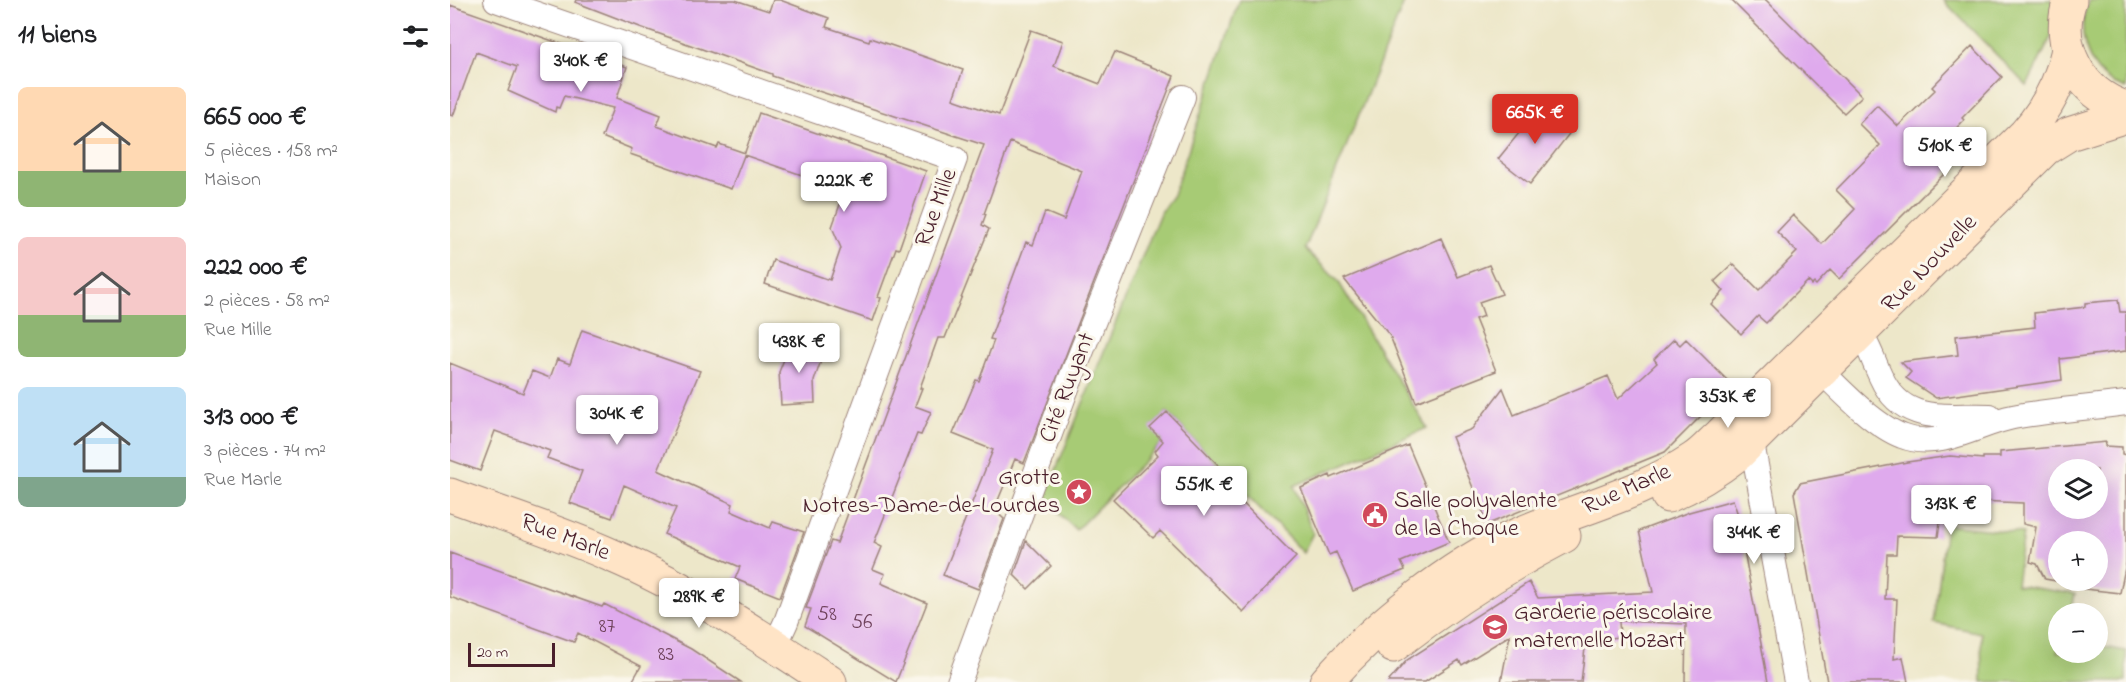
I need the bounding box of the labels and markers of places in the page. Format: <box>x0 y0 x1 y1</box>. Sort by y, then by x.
pin: 340K € <box>532 42 630 93</box>
pin: 665K € <box>1486 94 1584 145</box>
pin: 510K € <box>1896 127 1994 178</box>
pin: 222K € <box>795 162 893 213</box>
pin: 438K € <box>750 323 848 374</box>
pin: 353K € <box>1679 378 1777 429</box>
pin: 304K € <box>568 395 666 446</box>
place label: Grotte Notres-Dame-de-Lourdes <box>803 461 1060 524</box>
pin: 551K € <box>1155 466 1253 517</box>
place icon: Grotte Notres-Dame-de-Lourdes <box>1064 477 1094 507</box>
place label: Salle polyvalente de la Choque <box>1394 484 1557 547</box>
pin: 313K € <box>1902 485 2000 536</box>
public building icon: Salle polyvalente de la Choque <box>1360 500 1390 530</box>
pin: 344K € <box>1705 514 1803 565</box>
pin: 289K € <box>650 578 748 629</box>
place label: Garderie périscolaire maternelle Mozart <box>1514 596 1712 659</box>
school or university icon: Garderie périscolaire maternelle Mozart <box>1480 612 1510 642</box>

